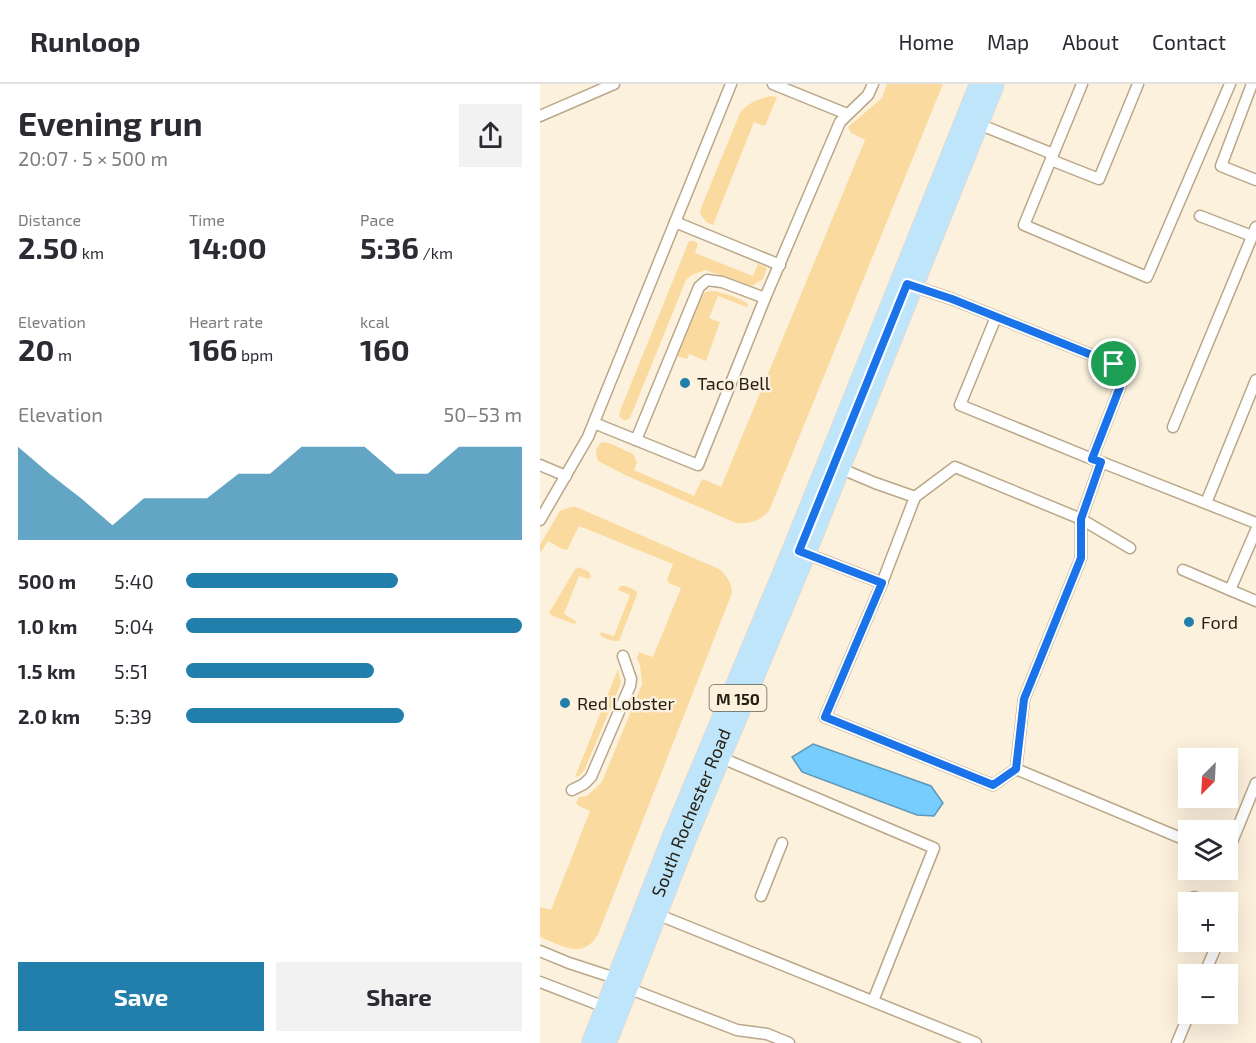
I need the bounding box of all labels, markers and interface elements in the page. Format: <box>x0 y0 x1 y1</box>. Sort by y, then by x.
text: Runloop <box>30 24 141 58</box>
text: Home <box>898 29 954 54</box>
text: Map <box>987 29 1029 54</box>
text: About <box>1062 29 1119 54</box>
text: Contact <box>1152 29 1226 54</box>
text: Evening run <box>18 103 203 143</box>
button: share <box>459 104 522 167</box>
text: 20:07 · 5 × 500 m <box>18 146 168 170</box>
text: Distance <box>18 210 81 229</box>
text: Time <box>189 210 225 229</box>
text: Pace <box>360 210 394 229</box>
text: 2.50 <box>18 229 78 265</box>
text: 14:00 <box>189 229 267 265</box>
text: 5:36 <box>360 229 419 265</box>
text: km <box>78 243 104 262</box>
text: /km <box>419 243 453 262</box>
text: Elevation <box>18 312 86 331</box>
text: Heart rate <box>189 312 263 331</box>
text: kcal <box>360 312 389 331</box>
text: 20 <box>18 331 54 367</box>
text: 166 <box>189 331 237 367</box>
text: 160 <box>360 331 410 367</box>
pin <box>1088 338 1139 389</box>
text: m <box>54 345 72 364</box>
text: bpm <box>237 345 273 364</box>
icon: arrive <box>1097 347 1130 380</box>
place label: Taco Bell <box>697 372 771 394</box>
marker: Taco Bell <box>678 376 692 390</box>
text: Elevation <box>18 402 103 426</box>
text: 50–53 m <box>444 402 522 426</box>
text: 500 m <box>18 569 76 593</box>
text: 5:40 <box>114 569 154 593</box>
place label: Ford <box>1201 611 1238 633</box>
text: 1.0 km <box>18 614 77 638</box>
text: 5:04 <box>114 614 154 638</box>
marker: Ford <box>1182 615 1196 629</box>
text: 1.5 km <box>18 659 76 683</box>
text: 5:51 <box>114 659 148 683</box>
road number: M 150 <box>710 685 766 711</box>
place label: Red Lobster <box>577 692 675 714</box>
marker: Red Lobster <box>558 696 572 710</box>
text: 2.0 km <box>18 704 80 728</box>
text: 5:39 <box>114 704 152 728</box>
street label: South Rochester Road <box>646 725 735 900</box>
north arrow <box>1178 748 1238 808</box>
map controls <box>1178 748 1238 1024</box>
button: layers <box>1178 820 1238 880</box>
button: + <box>1178 892 1238 952</box>
button: Save <box>18 962 264 1031</box>
button: Share <box>276 962 522 1031</box>
button: − <box>1178 964 1238 1024</box>

